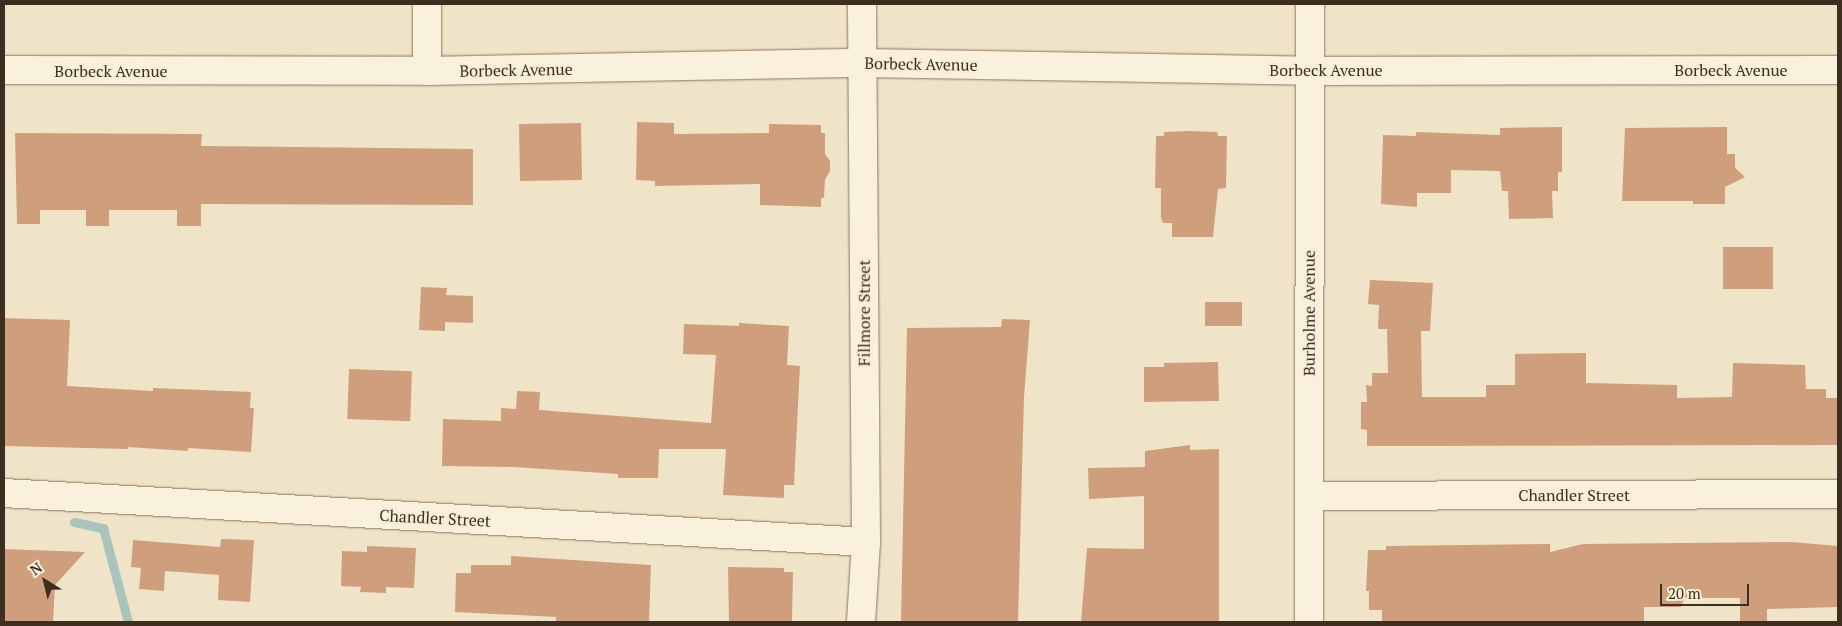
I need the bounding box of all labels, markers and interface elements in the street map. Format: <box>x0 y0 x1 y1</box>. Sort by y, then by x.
street label: Borbeck Avenue <box>864 53 978 75</box>
street label: Borbeck Avenue <box>459 59 573 81</box>
street label: Borbeck Avenue <box>1269 60 1383 80</box>
street label: Borbeck Avenue <box>1674 60 1788 80</box>
street label: Borbeck Avenue <box>54 61 168 81</box>
street label: Burholme Avenue <box>1299 250 1319 376</box>
street label: Fillmore Street <box>854 260 874 366</box>
street label: Chandler Street <box>1518 485 1630 505</box>
street label: Chandler Street <box>379 505 491 531</box>
north arrow <box>20 556 70 606</box>
text: N <box>26 558 46 579</box>
scale bar <box>1662 574 1751 606</box>
text: 20 m <box>1668 583 1701 603</box>

